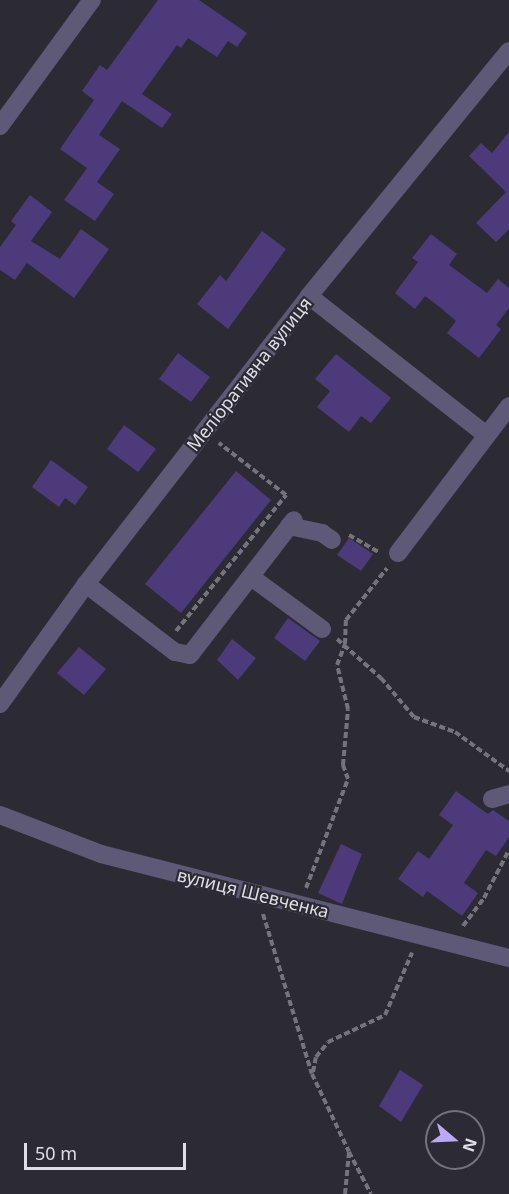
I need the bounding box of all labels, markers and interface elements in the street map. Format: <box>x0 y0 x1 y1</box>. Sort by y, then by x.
street label: Меліоративна вулиця <box>182 293 316 455</box>
street label: вулиця Шевченка <box>175 864 331 922</box>
north arrow <box>425 1110 485 1170</box>
scale bar <box>27 1131 189 1169</box>
text: N <box>458 1135 483 1155</box>
text: 50 m <box>35 1141 77 1165</box>

